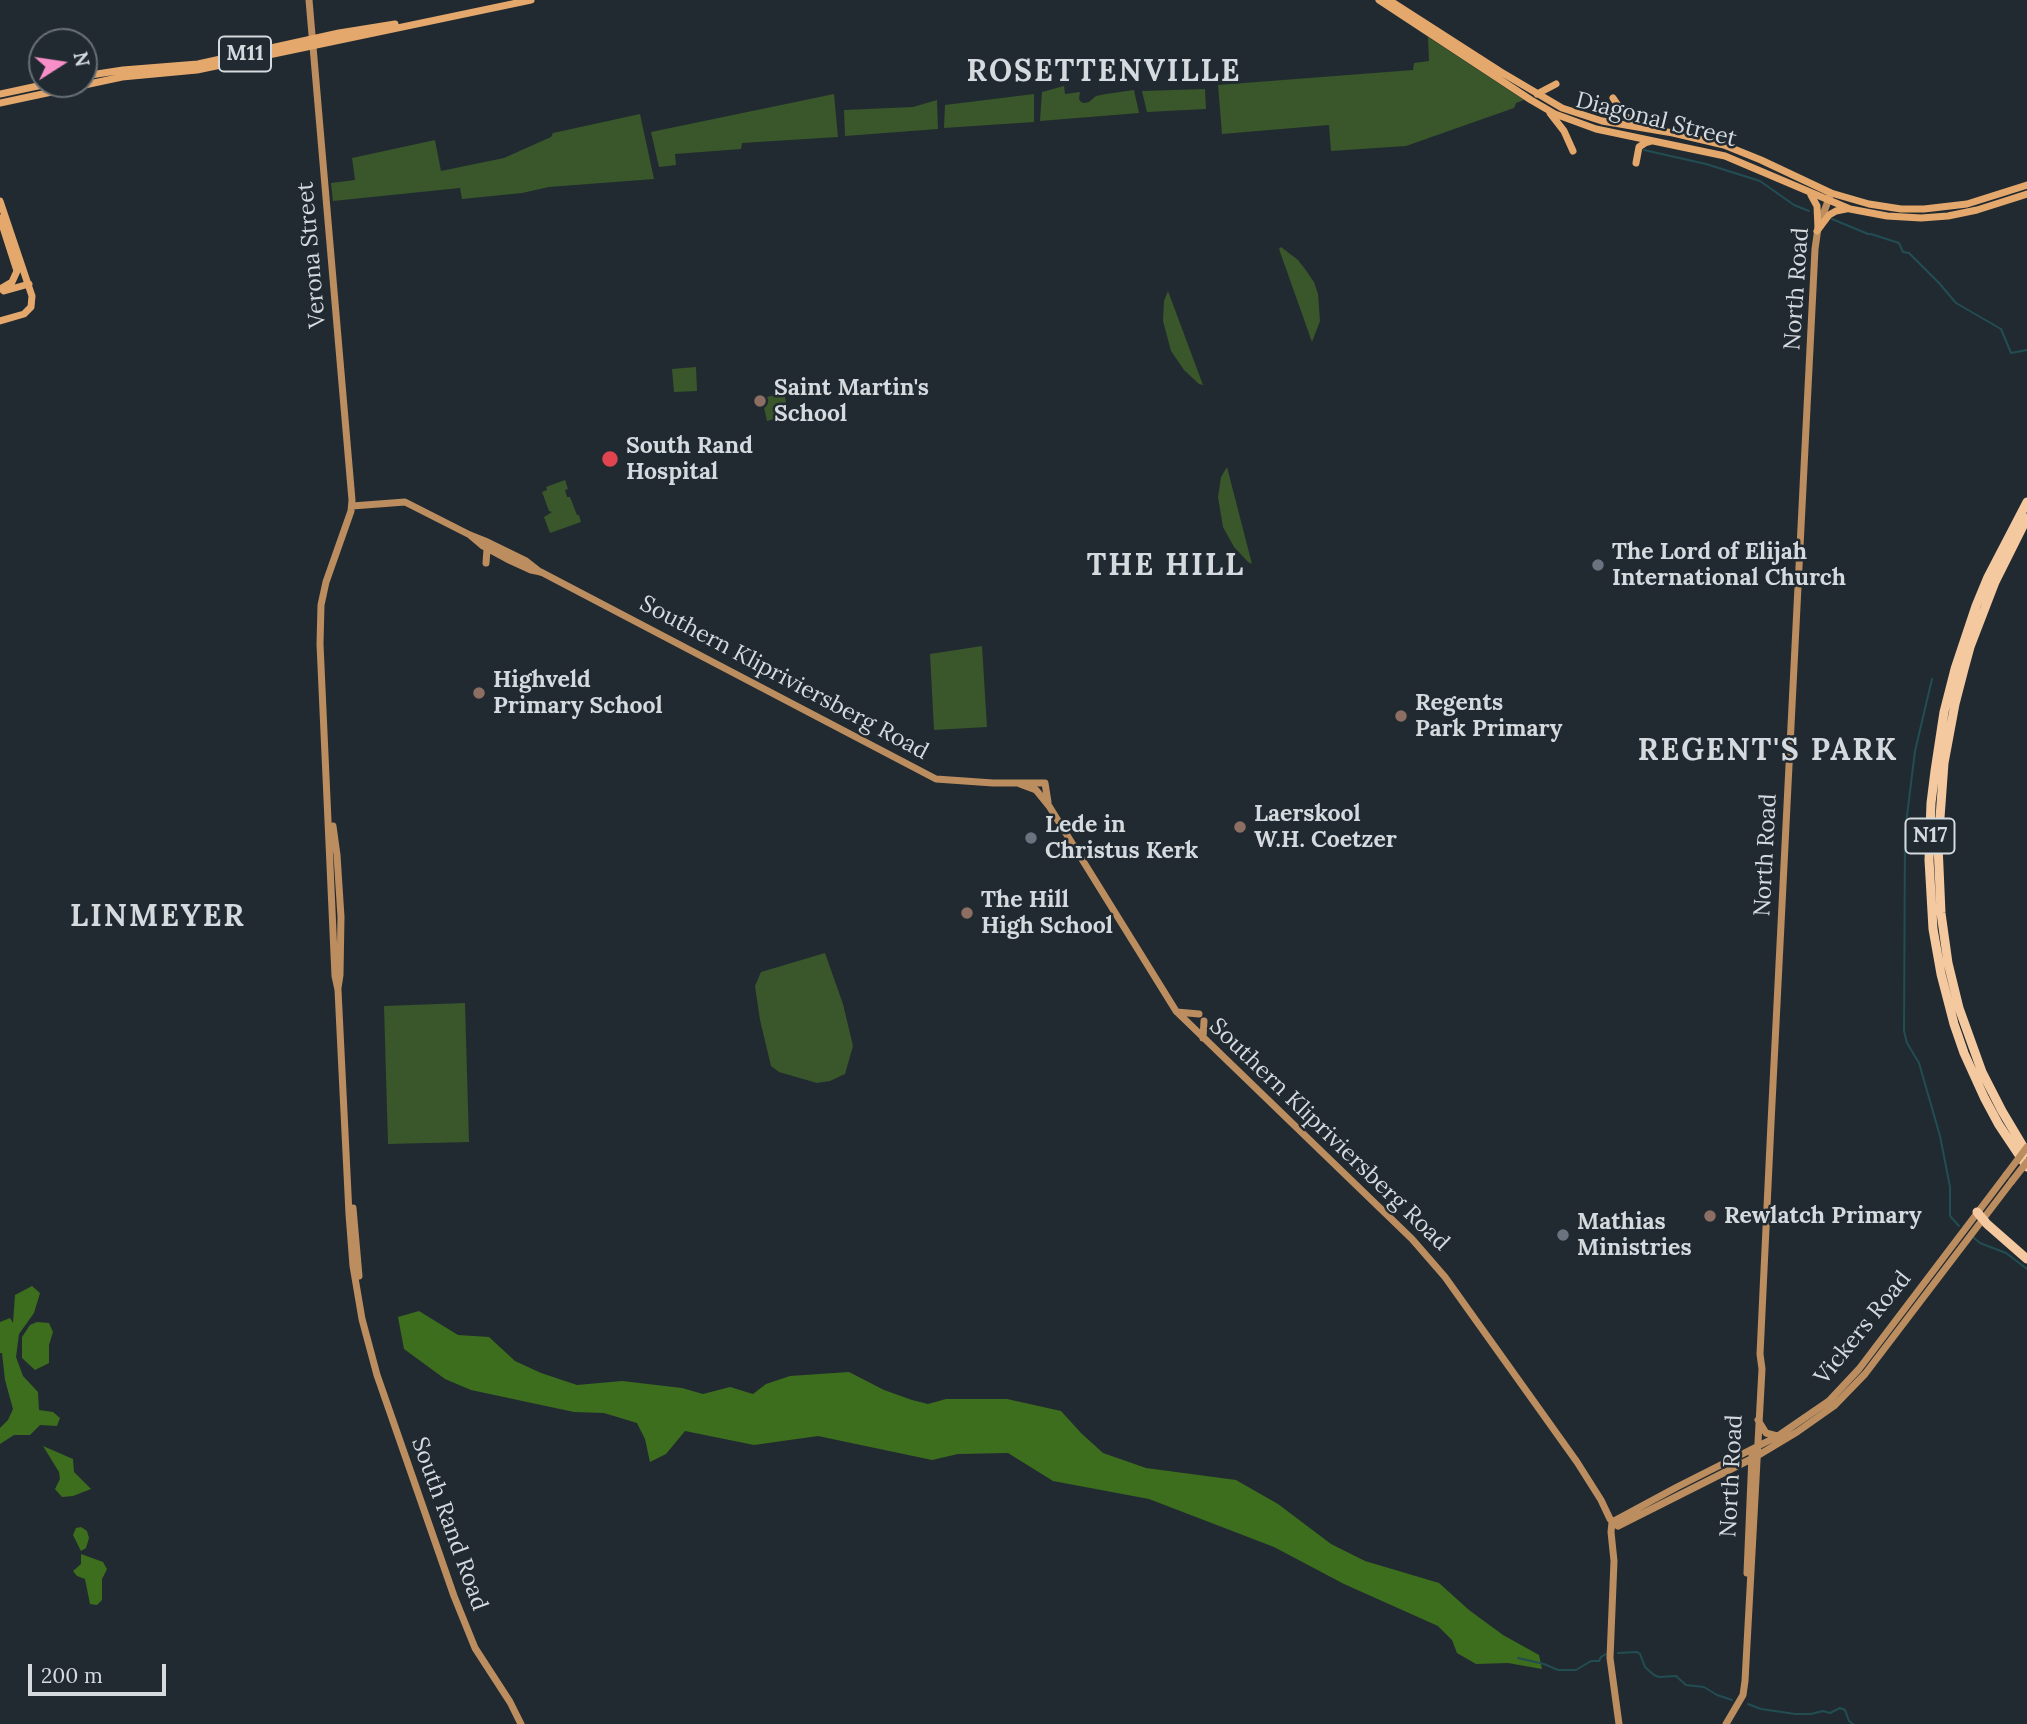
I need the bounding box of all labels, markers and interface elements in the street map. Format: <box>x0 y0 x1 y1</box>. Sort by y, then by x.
north arrow <box>28 28 98 98</box>
road number: M11 <box>219 36 271 72</box>
text: N <box>68 49 95 69</box>
district label: ROSETTENVILLE <box>968 54 1240 90</box>
street label: Diagonal Street <box>1573 87 1739 153</box>
street label: Verona Street <box>292 181 332 329</box>
street label: North Road <box>1779 227 1815 351</box>
place label: Saint Martin's School <box>774 374 929 428</box>
marker: Saint Martin's School <box>752 393 768 409</box>
place label: South Rand Hospital <box>626 432 753 486</box>
marker: South Rand Hospital <box>600 449 620 469</box>
place label: The Lord of Elijah International Church <box>1612 538 1846 592</box>
district label: THE HILL <box>1088 548 1244 584</box>
marker: The Lord of Elijah International Church <box>1590 557 1606 573</box>
street label: Southern Klipriviersberg Road <box>635 590 933 766</box>
place label: Highveld Primary School <box>493 666 663 720</box>
marker: Highveld Primary School <box>471 685 487 701</box>
place label: Regents Park Primary <box>1415 689 1563 743</box>
marker: Regents Park Primary <box>1393 708 1409 724</box>
district label: REGENT'S PARK <box>1639 733 1897 769</box>
street label: North Road <box>1749 793 1783 917</box>
place label: Laerskool W.H. Coetzer <box>1254 800 1397 854</box>
place label: Lede in Christus Kerk <box>1045 811 1198 865</box>
road number: N17 <box>1906 818 1954 854</box>
marker: Laerskool W.H. Coetzer <box>1232 819 1248 835</box>
marker: Lede in Christus Kerk <box>1023 830 1039 846</box>
place label: The Hill High School <box>981 886 1113 940</box>
district label: LINMEYER <box>71 899 245 935</box>
marker: The Hill High School <box>959 905 975 921</box>
street label: Southern Klipriviersberg Road <box>1203 1013 1455 1257</box>
place label: Rewlatch Primary <box>1724 1202 1922 1230</box>
place label: Mathias Ministries <box>1577 1208 1692 1262</box>
marker: Rewlatch Primary <box>1702 1208 1718 1224</box>
marker: Mathias Ministries <box>1555 1227 1571 1243</box>
street label: Vickers Road <box>1809 1266 1917 1390</box>
street label: North Road <box>1715 1414 1749 1538</box>
street label: South Rand Road <box>405 1434 493 1614</box>
scale bar <box>32 1650 170 1694</box>
text: 200 m <box>41 1662 103 1689</box>

